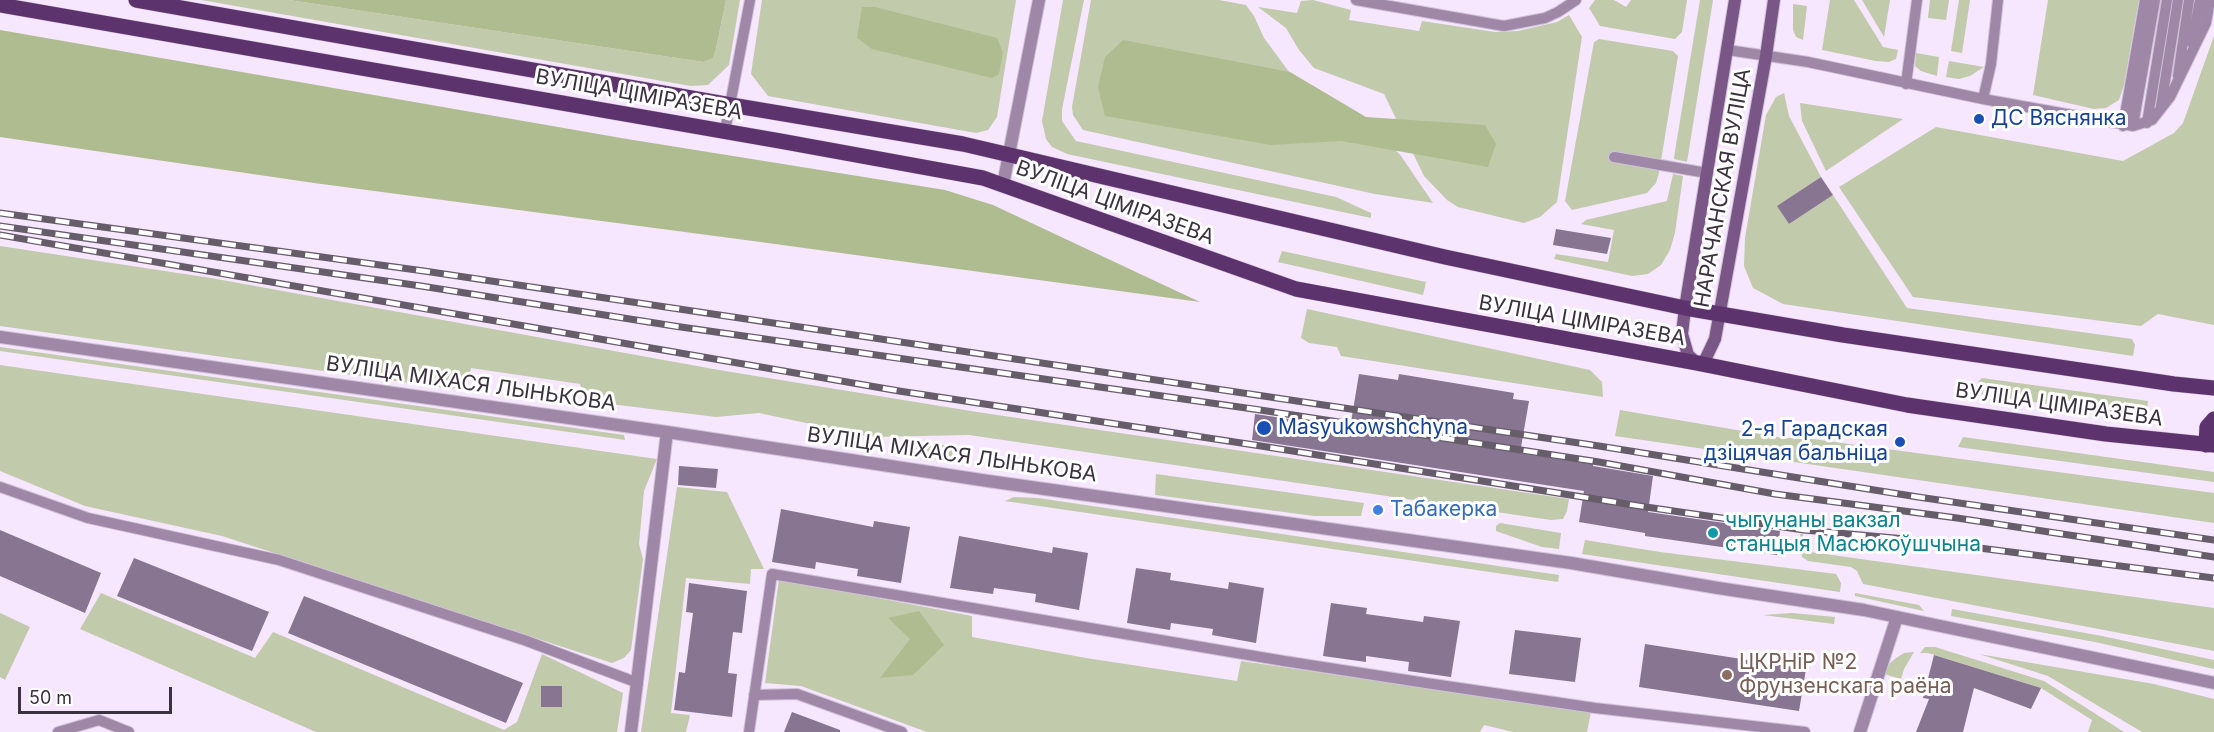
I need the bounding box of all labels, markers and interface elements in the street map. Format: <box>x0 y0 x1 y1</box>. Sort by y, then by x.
street label: ВУЛІЦА ЦІМІРАЗЕВА <box>534 64 744 126</box>
street label: НАРАЧАНСКАЯ ВУЛІЦА <box>1690 66 1756 310</box>
place label: ДС Вяснянка <box>1991 106 2126 132</box>
marker: ДС Вяснянка <box>1972 112 1986 126</box>
street label: ВУЛІЦА ЦІМІРАЗЕВА <box>1012 155 1218 251</box>
street label: ВУЛІЦА ЦІМІРАЗЕВА <box>1477 290 1687 352</box>
street label: ВУЛІЦА МІХАСЯ ЛЫНЬКОВА <box>324 351 618 417</box>
street label: ВУЛІЦА ЦІМІРАЗЕВА <box>1954 378 2164 432</box>
place label: Masyukowshchyna <box>1278 415 1468 441</box>
place label: 2-я Гарадская дзіцячая бальніца <box>1704 417 1888 467</box>
marker: Masyukowshchyna <box>1255 419 1273 437</box>
street label: ВУЛІЦА МІХАСЯ ЛЫНЬКОВА <box>805 422 1099 488</box>
marker: 2-я Гарадская дзіцячая бальніца <box>1893 435 1907 449</box>
place label: Табакерка <box>1390 497 1497 523</box>
marker: Табакерка <box>1371 503 1385 517</box>
place label: чыгунаны вакзал станцыя Масюкоўшчына <box>1725 508 1981 558</box>
marker: чыгунаны вакзал станцыя Масюкоўшчына <box>1706 526 1720 540</box>
place label: ЦКРНіР №2 Фрунзенскага раёна <box>1739 650 1951 700</box>
marker: ЦКРНіР №2 Фрунзенскага раёна <box>1720 668 1734 682</box>
scale bar <box>21 675 176 713</box>
text: 50 m <box>29 687 72 708</box>

